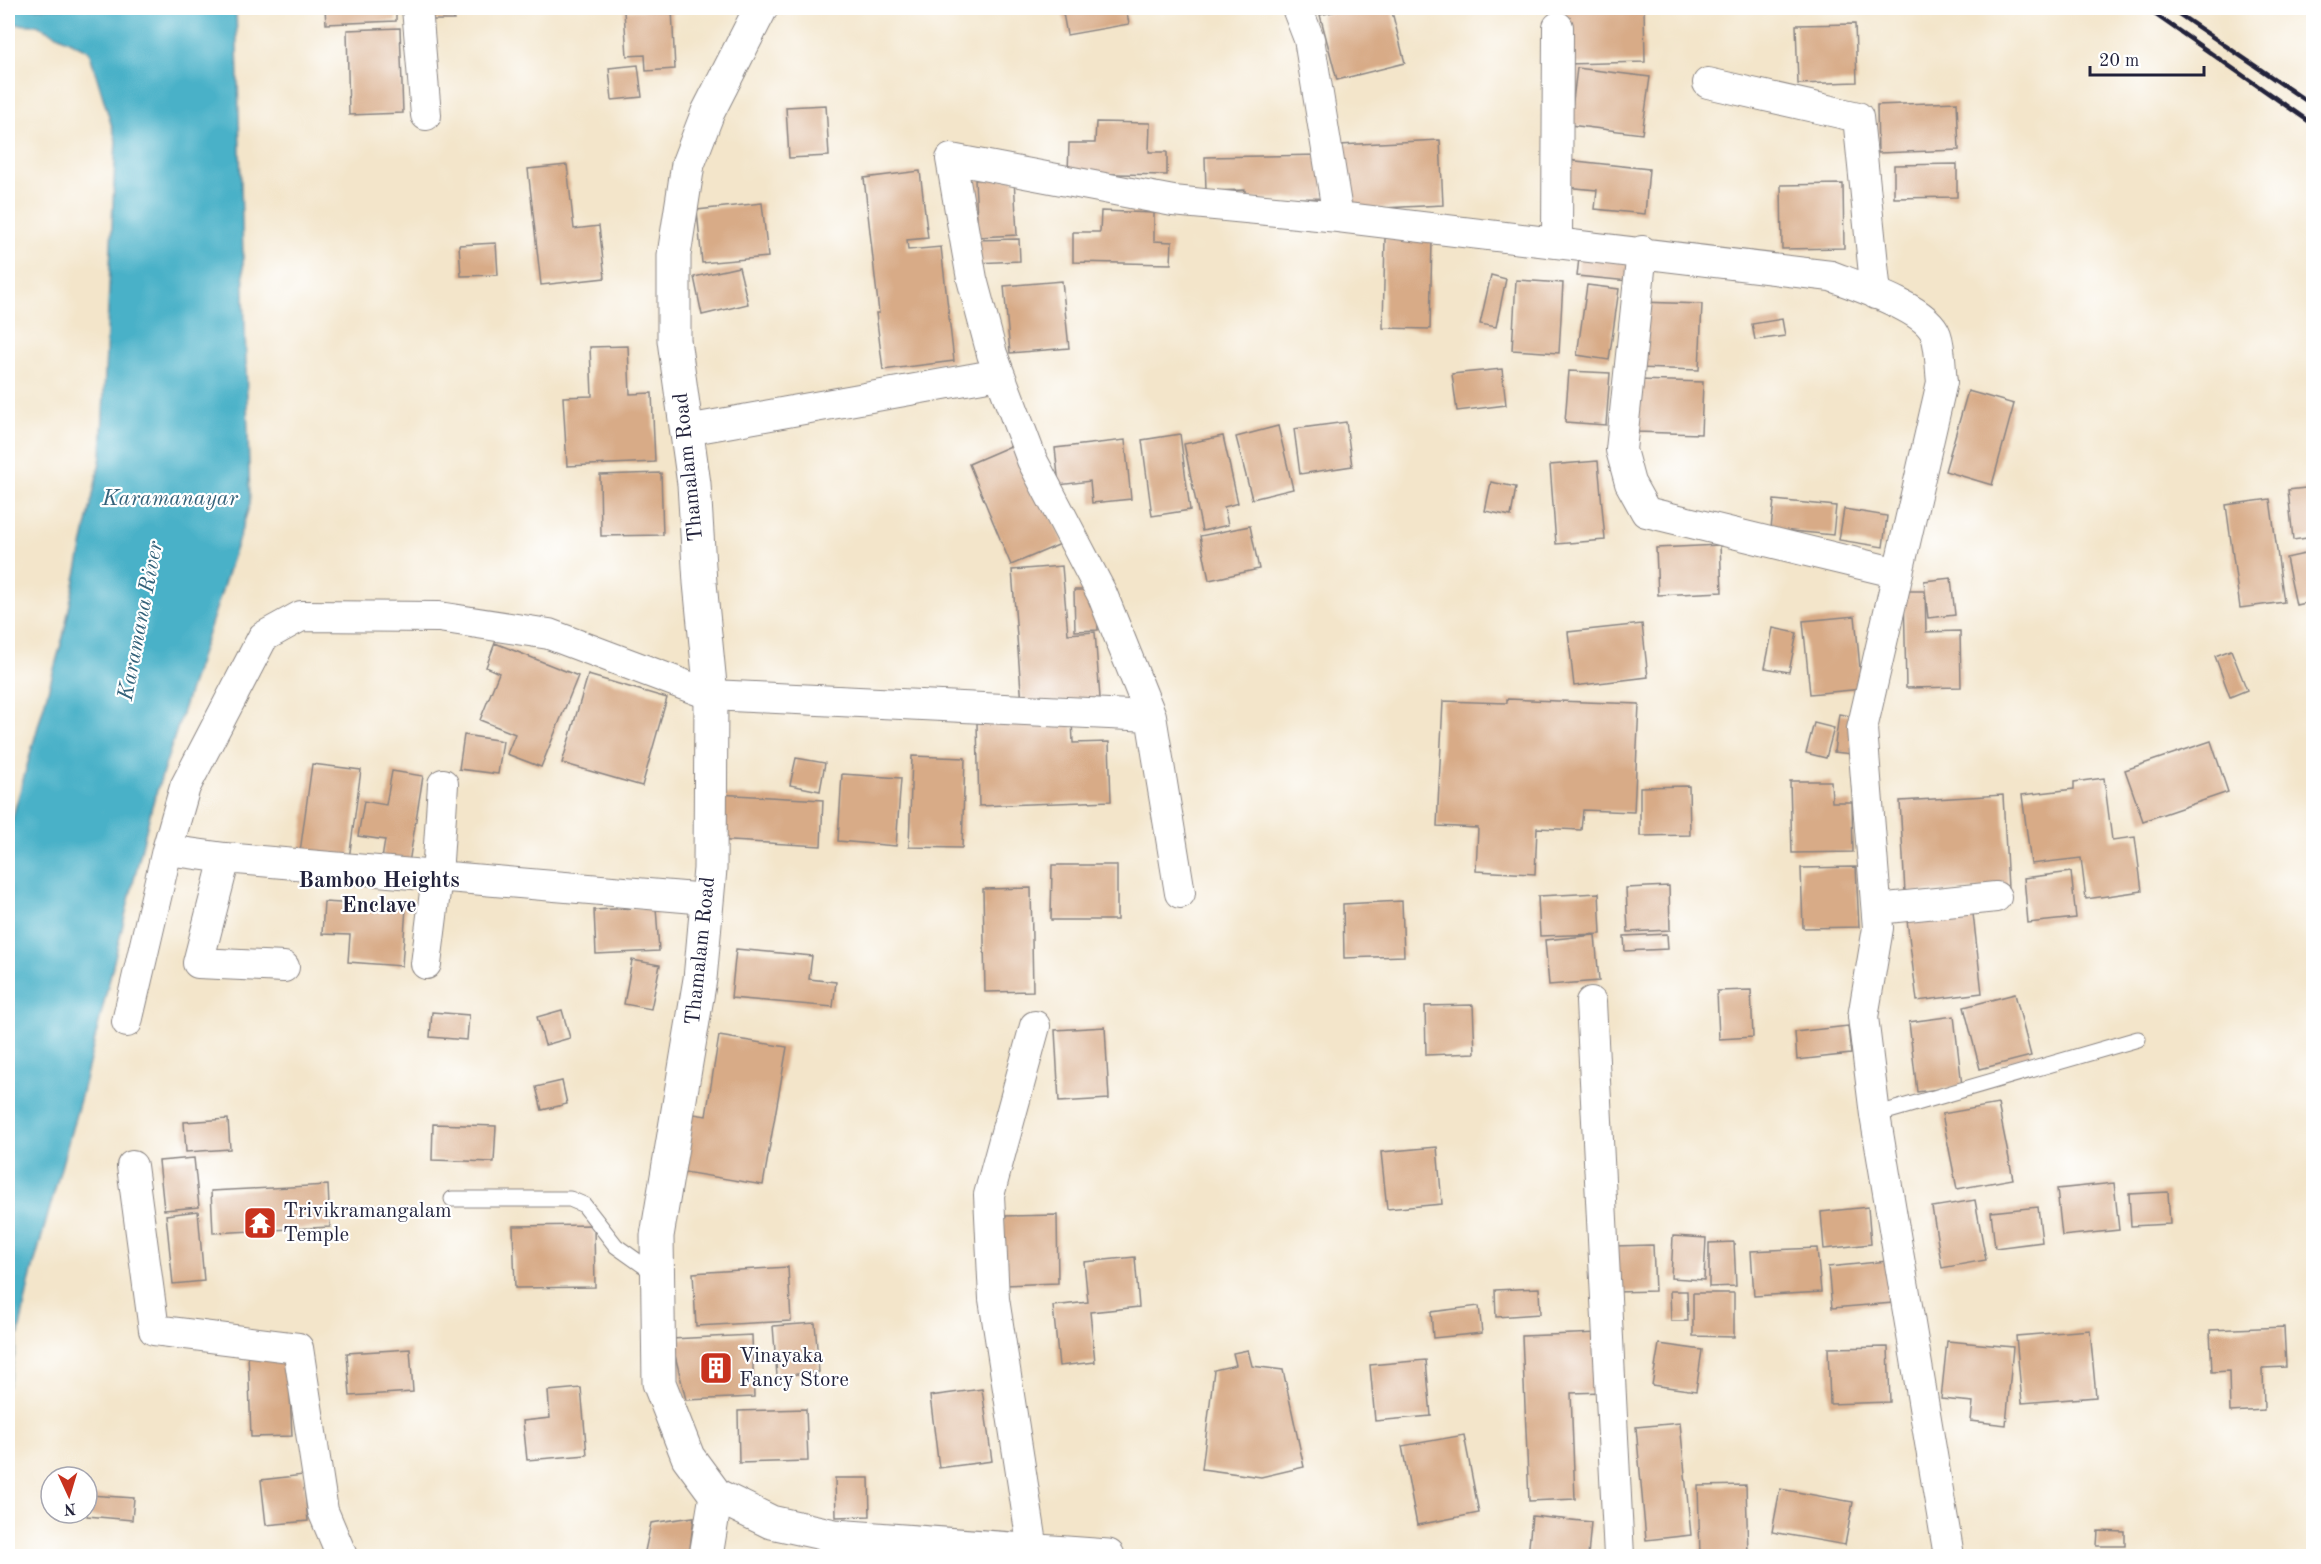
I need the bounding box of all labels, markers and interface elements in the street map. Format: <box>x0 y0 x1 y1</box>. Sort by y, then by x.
scale bar <box>2090 39 2204 77</box>
text: 20 m <box>2099 52 2139 70</box>
street label: Thamalam Road <box>671 392 707 542</box>
water label: Karamanayar <box>101 488 239 510</box>
water label: Karamana River <box>115 539 167 703</box>
district label: Bamboo Heights Enclave <box>298 870 460 917</box>
street label: Thamalam Road <box>683 876 719 1026</box>
place label: Trivikramangalam Temple <box>283 1201 452 1246</box>
temple icon: Trivikramangalam Temple <box>242 1205 278 1241</box>
place label: Vinayaka Fancy Store <box>739 1346 849 1391</box>
building icon: Vinayaka Fancy Store <box>698 1350 734 1386</box>
north arrow <box>39 1465 99 1525</box>
text: N <box>62 1500 77 1516</box>

